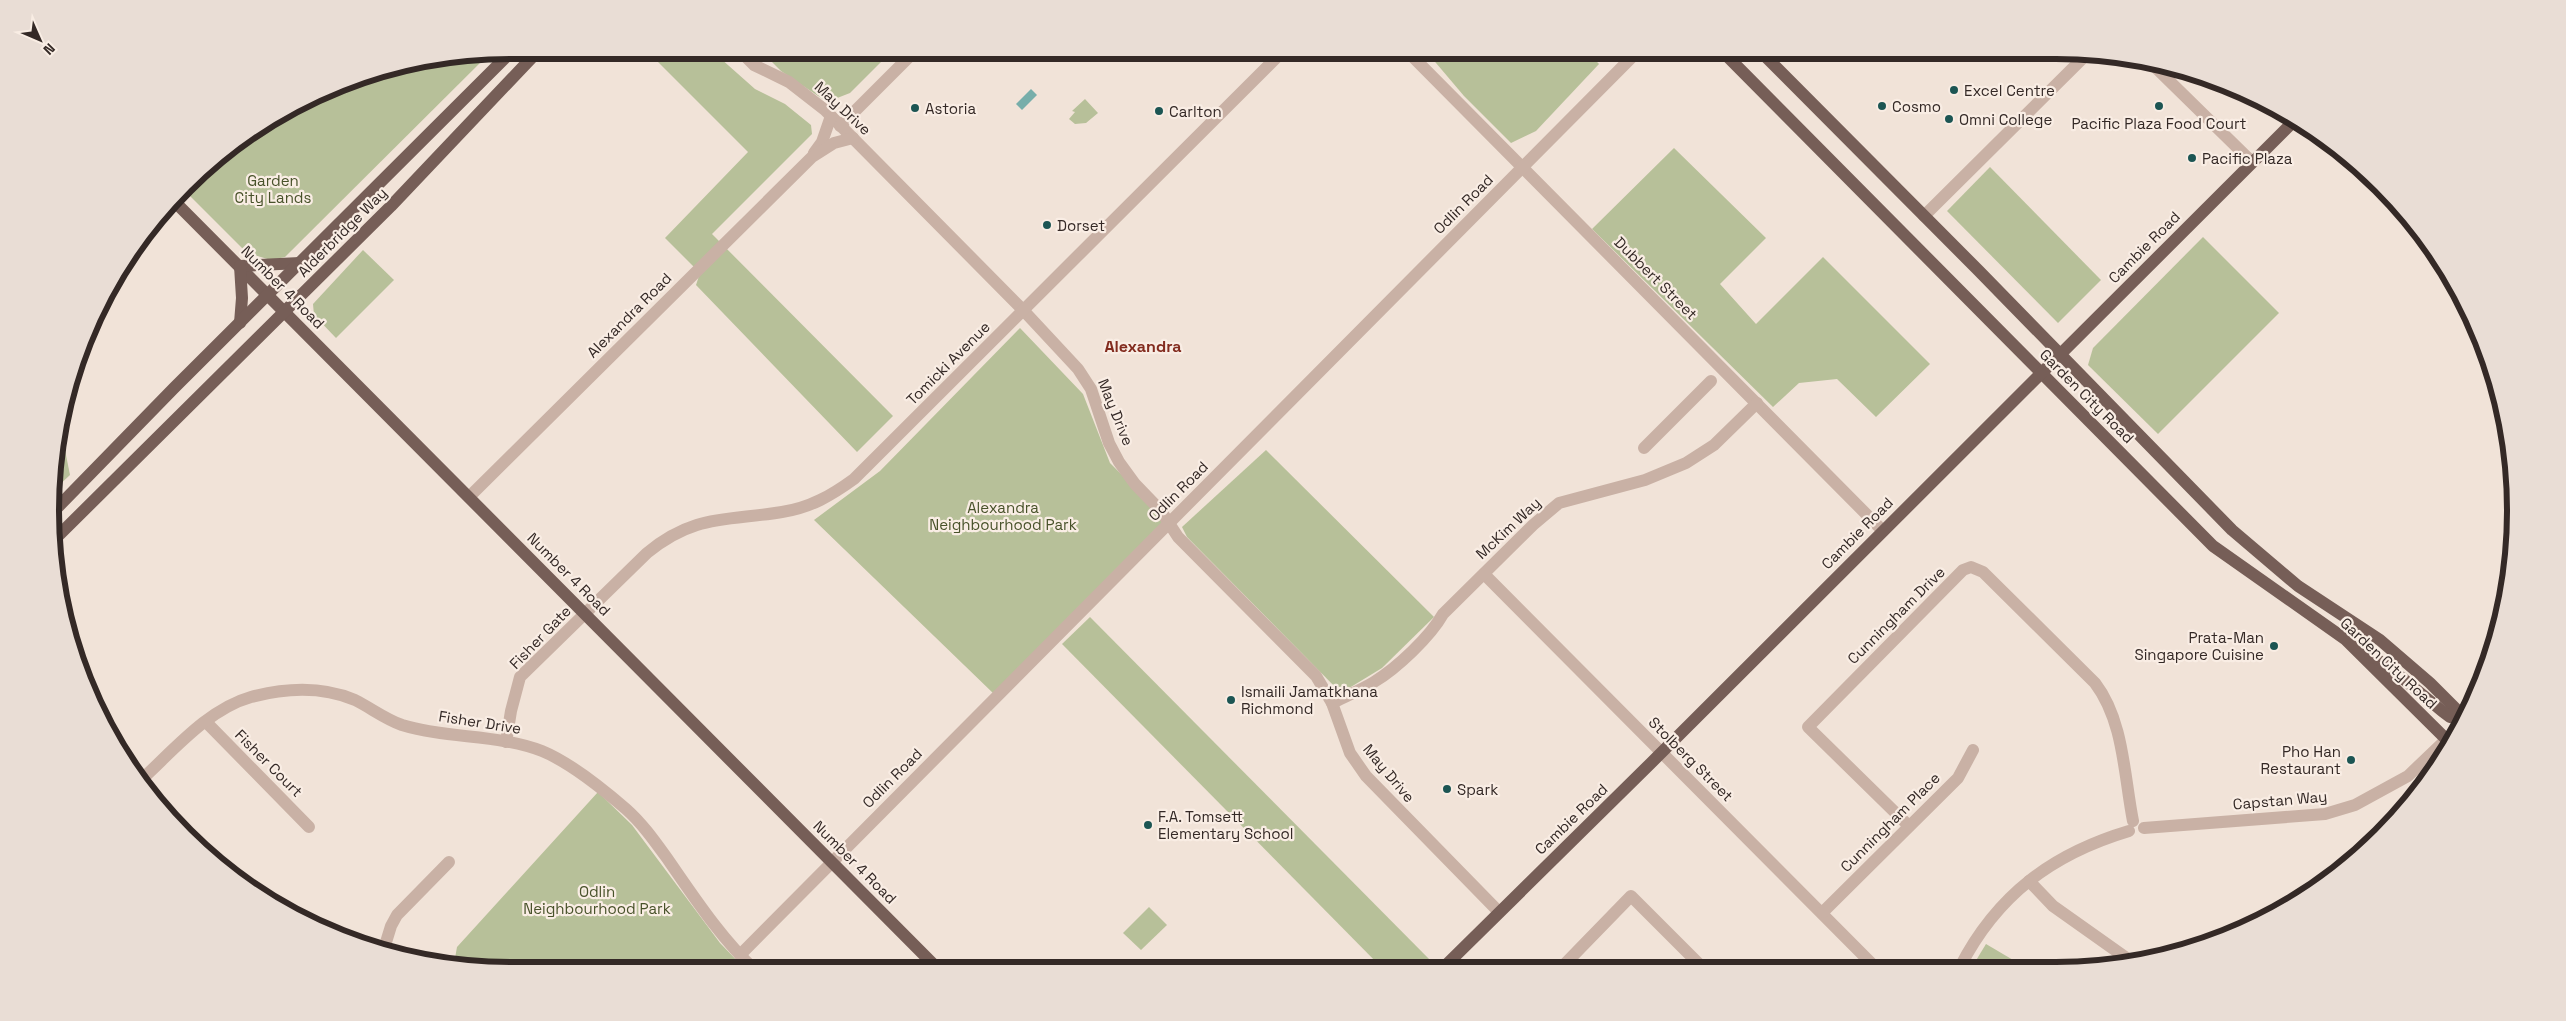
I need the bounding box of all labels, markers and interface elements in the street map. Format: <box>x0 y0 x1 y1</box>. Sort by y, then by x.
north arrow <box>15 15 65 65</box>
text: N <box>40 40 59 59</box>
street label: May Drive <box>811 77 875 139</box>
place label: Excel Centre <box>1964 81 2055 100</box>
marker: Excel Centre <box>1948 84 1960 96</box>
place label: Cosmo <box>1892 97 1941 116</box>
place label: Astoria <box>925 99 976 118</box>
marker: Cosmo <box>1876 100 1888 112</box>
marker: Pacific Plaza Food Court <box>2153 100 2165 112</box>
marker: Astoria <box>909 102 921 114</box>
place label: Carlton <box>1169 102 1222 121</box>
marker: Carlton <box>1153 105 1165 117</box>
place label: Omni College <box>1959 110 2052 129</box>
marker: Omni College <box>1943 113 1955 125</box>
place label: Pacific Plaza Food Court <box>2072 114 2247 133</box>
place label: Pacific Plaza <box>2202 149 2293 168</box>
marker: Pacific Plaza <box>2186 152 2198 164</box>
street label: Odlin Road <box>1429 170 1497 238</box>
park label: Garden City Lands <box>235 171 311 207</box>
street label: Alderbridge Way <box>293 183 391 281</box>
street label: Cambie Road <box>2104 207 2184 287</box>
place label: Dorset <box>1057 216 1105 235</box>
marker: Dorset <box>1041 219 1053 231</box>
street label: Dubbert Street <box>1611 233 1702 324</box>
street label: Number 4 Road <box>237 241 329 333</box>
street label: Alexandra Road <box>583 269 675 361</box>
street label: Tomicki Avenue <box>902 317 994 409</box>
district label: Alexandra <box>1104 336 1182 357</box>
street label: Garden City Road <box>2036 345 2138 447</box>
street label: May Drive <box>1094 376 1138 448</box>
street label: Odlin Road <box>1144 457 1212 525</box>
street label: McKim Way <box>1472 493 1544 563</box>
street label: Cambie Road <box>1817 493 1897 573</box>
park label: Alexandra Neighbourhood Park <box>929 498 1077 534</box>
street label: Number 4 Road <box>523 528 615 620</box>
street label: Cunningham Drive <box>1843 562 1949 668</box>
street label: Fisher Gate <box>505 601 575 673</box>
street label: Garden City Road <box>2337 613 2441 713</box>
place label: Prata-Man Singapore Cuisine <box>2134 628 2264 664</box>
marker: Prata-Man Singapore Cuisine <box>2268 640 2280 652</box>
place label: Ismaili Jamatkhana Richmond <box>1241 682 1378 718</box>
marker: Ismaili Jamatkhana Richmond <box>1225 694 1237 706</box>
street label: Fisher Drive <box>437 706 523 738</box>
street label: Stolberg Street <box>1645 713 1737 805</box>
street label: Fisher Court <box>231 725 307 801</box>
street label: May Drive <box>1359 740 1419 806</box>
place label: Pho Han Restaurant <box>2261 742 2341 778</box>
street label: Odlin Road <box>858 744 926 812</box>
marker: Pho Han Restaurant <box>2345 754 2357 766</box>
street label: Cunningham Place <box>1836 768 1944 876</box>
place label: Spark <box>1457 780 1498 799</box>
street label: Cambie Road <box>1531 780 1611 858</box>
marker: Spark <box>1441 783 1453 795</box>
street label: Capstan Way <box>2232 786 2328 814</box>
place label: F.A. Tomsett Elementary School <box>1158 807 1294 843</box>
street label: Number 4 Road <box>809 816 901 908</box>
marker: F.A. Tomsett Elementary School <box>1142 819 1154 831</box>
park label: Odlin Neighbourhood Park <box>523 882 671 918</box>

